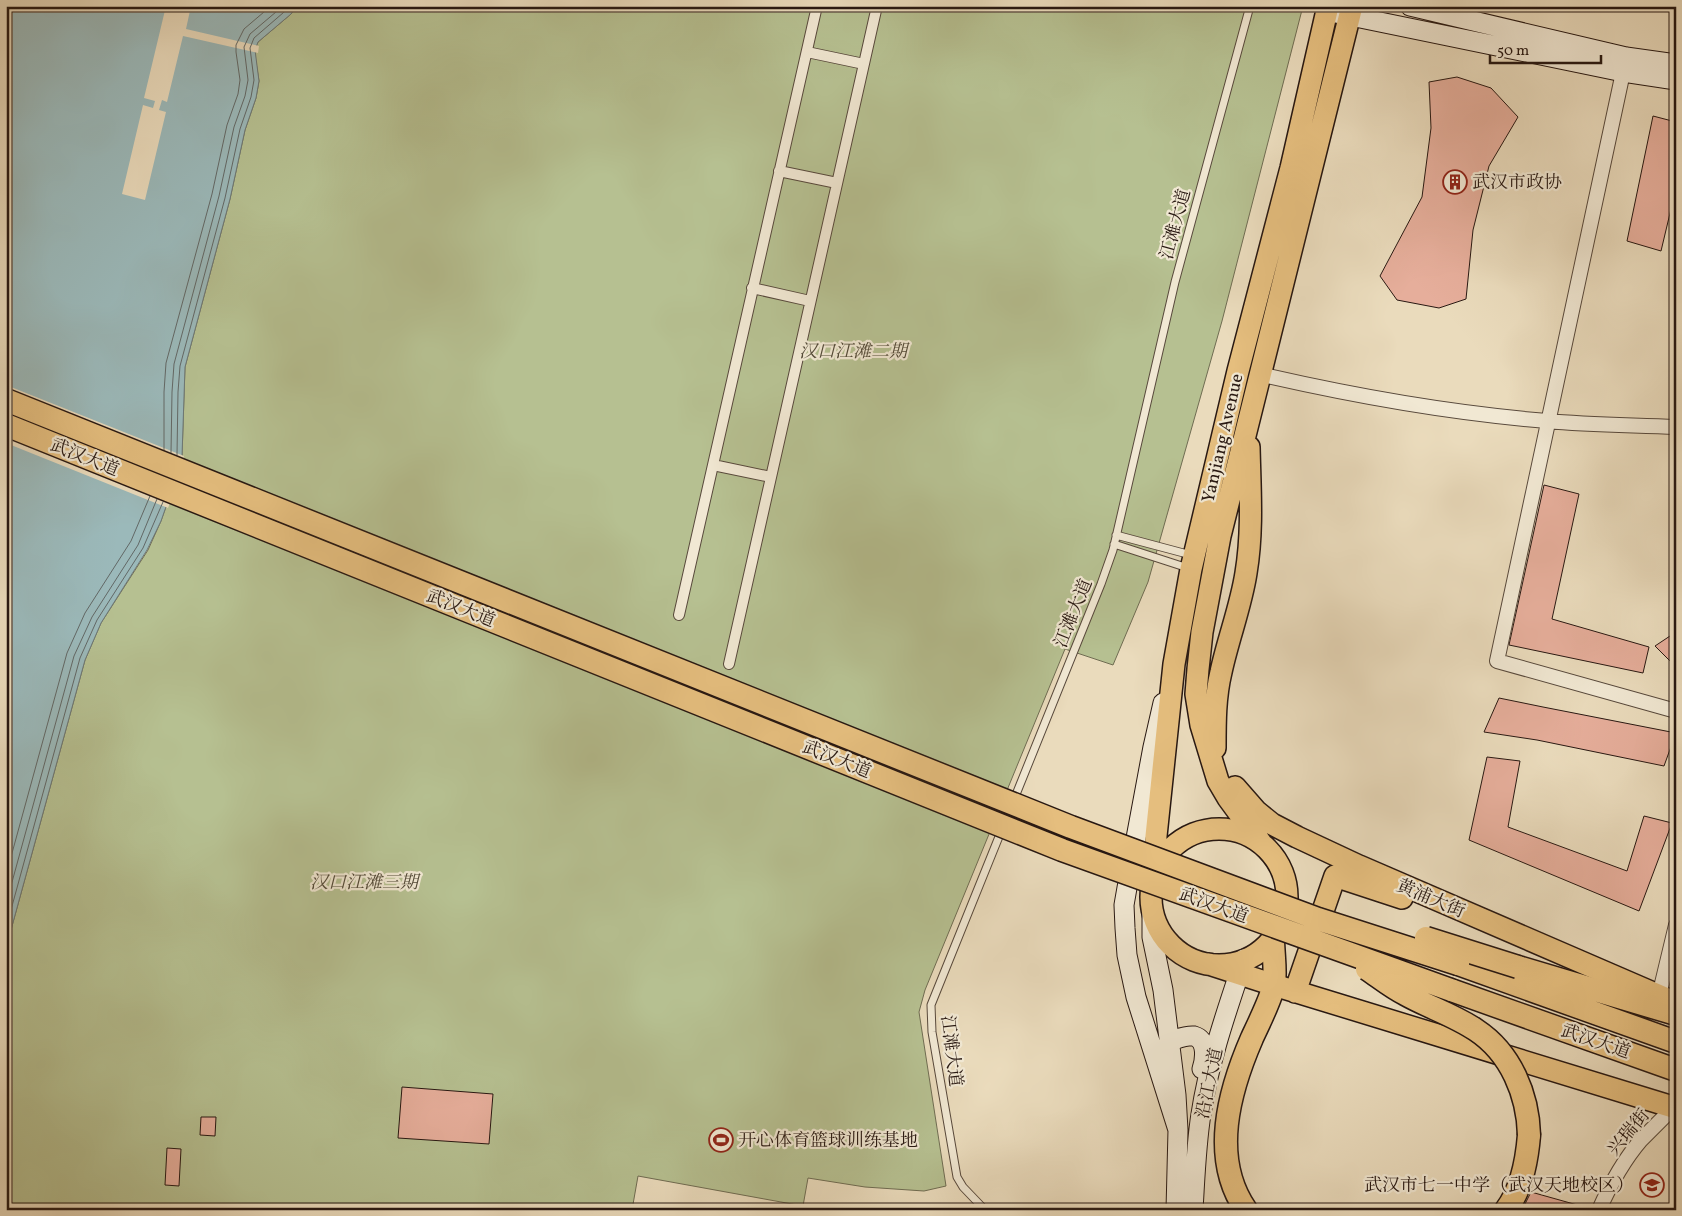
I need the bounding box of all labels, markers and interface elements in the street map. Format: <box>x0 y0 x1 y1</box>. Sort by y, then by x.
scale bar <box>1490 32 1601 64</box>
text: 50 m <box>1497 41 1529 62</box>
building icon: 武汉市政协 <box>1442 169 1468 195</box>
place label: 武汉市政协 <box>1472 171 1562 196</box>
street label: 江滩大道 <box>1155 186 1198 262</box>
park label: 汉口江滩二期 <box>799 340 910 365</box>
street label: Yanjiang Avenue <box>1196 371 1250 505</box>
street label: 武汉大道 <box>46 433 122 483</box>
street label: 江滩大道 <box>1049 576 1099 652</box>
street label: 武汉大道 <box>422 584 498 634</box>
street label: 武汉大道 <box>798 735 874 785</box>
park label: 汉口江滩三期 <box>310 871 421 896</box>
street label: 黄浦大街 <box>1392 874 1468 925</box>
street label: 武汉大道 <box>1175 882 1252 930</box>
street label: 江滩大道 <box>934 1014 967 1088</box>
street label: 武汉大道 <box>1557 1019 1634 1066</box>
street label: 沿江大道 <box>1191 1045 1230 1121</box>
street label: 兴瑞街 <box>1602 1104 1656 1162</box>
sports icon: 开心体育篮球训练基地 <box>708 1127 734 1153</box>
place label: 开心体育篮球训练基地 <box>738 1129 918 1154</box>
school or university icon: 武汉市七一中学（武汉天地校区） <box>1639 1172 1665 1198</box>
place label: 武汉市七一中学（武汉天地校区） <box>1364 1174 1634 1199</box>

